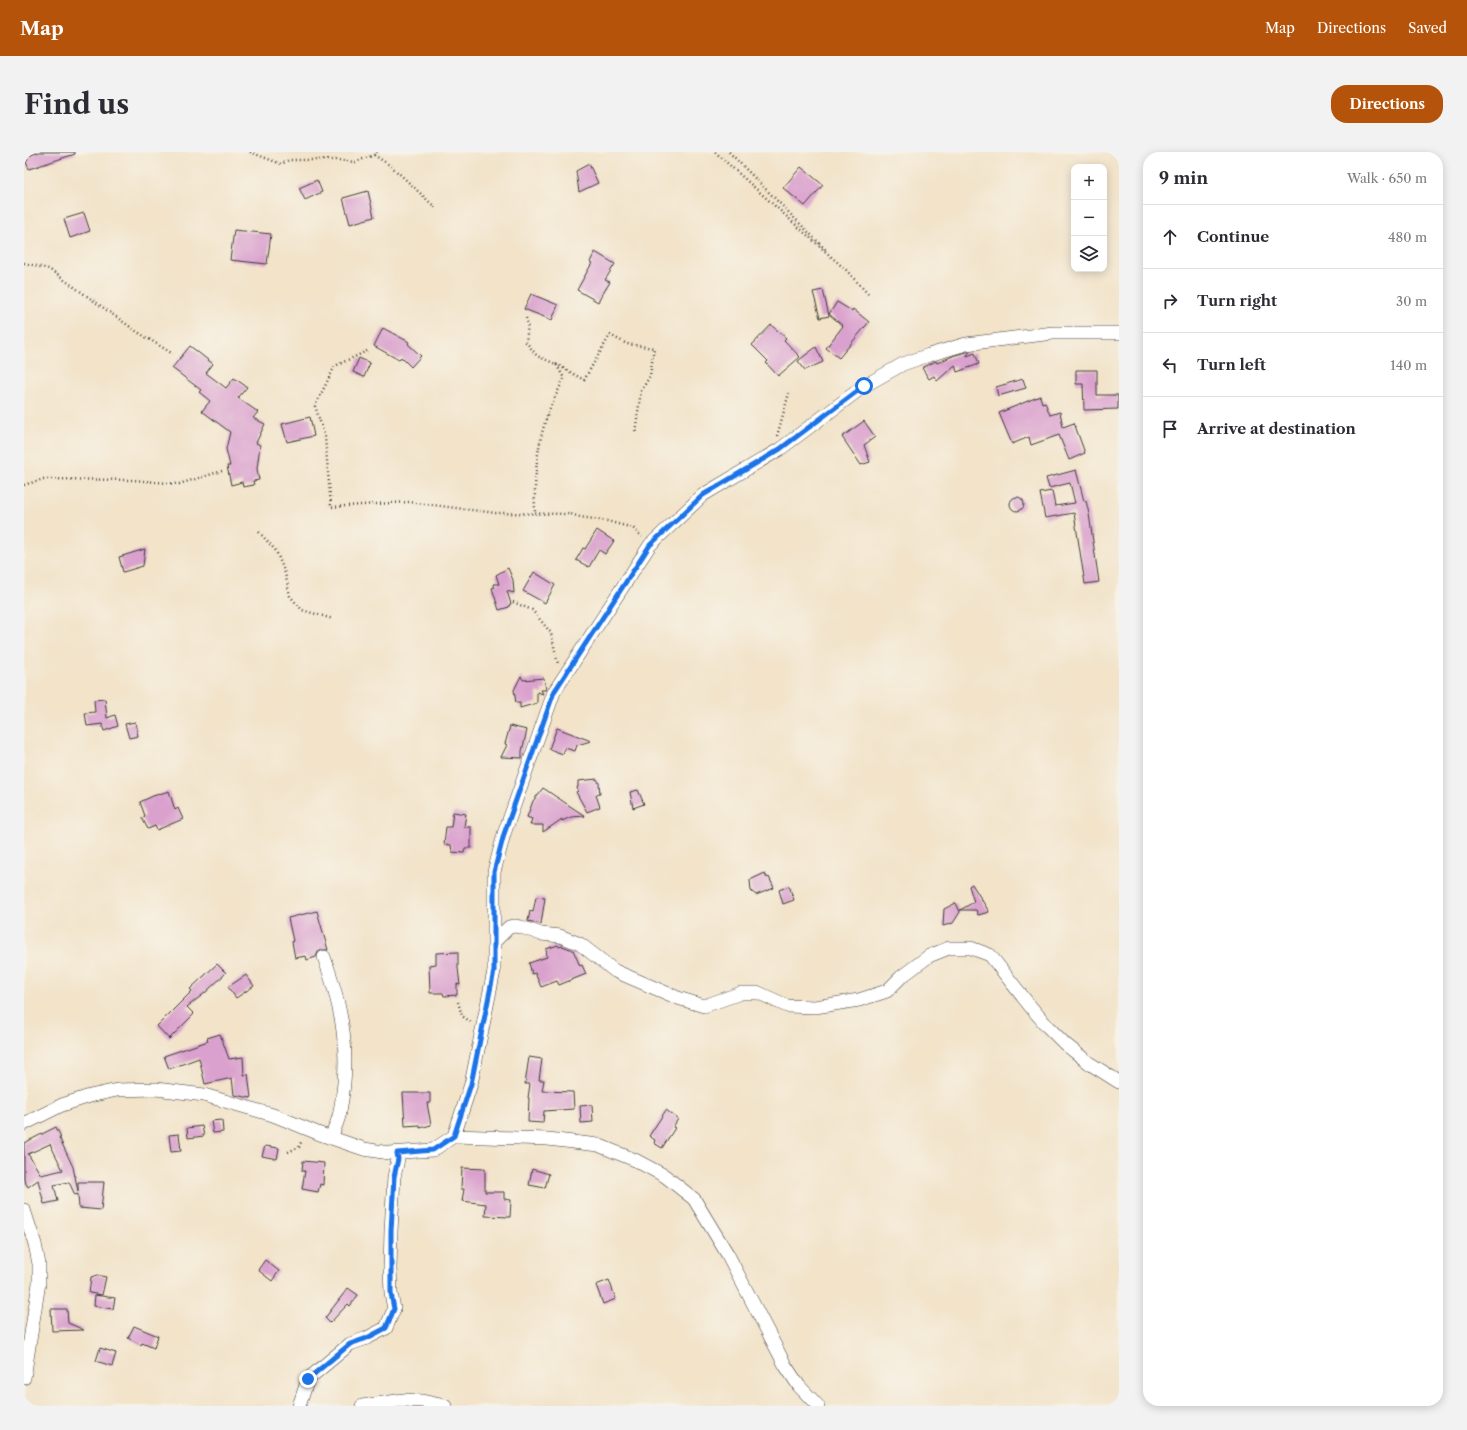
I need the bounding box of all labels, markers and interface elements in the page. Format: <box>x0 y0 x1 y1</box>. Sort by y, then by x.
text: Map <box>20 17 64 40</box>
text: Map <box>1265 19 1295 37</box>
text: Directions <box>1317 19 1386 37</box>
text: Saved <box>1408 19 1447 37</box>
button: Directions <box>1331 85 1443 123</box>
text: Find us <box>24 87 129 121</box>
map controls <box>1071 164 1107 272</box>
button: + <box>1071 164 1107 200</box>
text: 9 min <box>1159 168 1208 188</box>
text: Walk · 650 m <box>1347 170 1427 186</box>
button: − <box>1071 200 1107 236</box>
icon: ahead <box>1159 226 1181 248</box>
text: Continue <box>1197 227 1269 246</box>
text: 480 m <box>1388 229 1427 245</box>
button: layers <box>1071 236 1107 272</box>
icon: right <box>1159 290 1181 312</box>
text: Turn right <box>1197 291 1277 310</box>
text: 30 m <box>1396 293 1427 309</box>
icon: left <box>1159 354 1181 376</box>
text: Turn left <box>1197 355 1266 374</box>
text: 140 m <box>1390 357 1427 373</box>
route start <box>855 377 873 395</box>
icon: arrive <box>1159 418 1181 440</box>
text: Arrive at destination <box>1197 419 1356 438</box>
route end <box>299 1370 317 1388</box>

